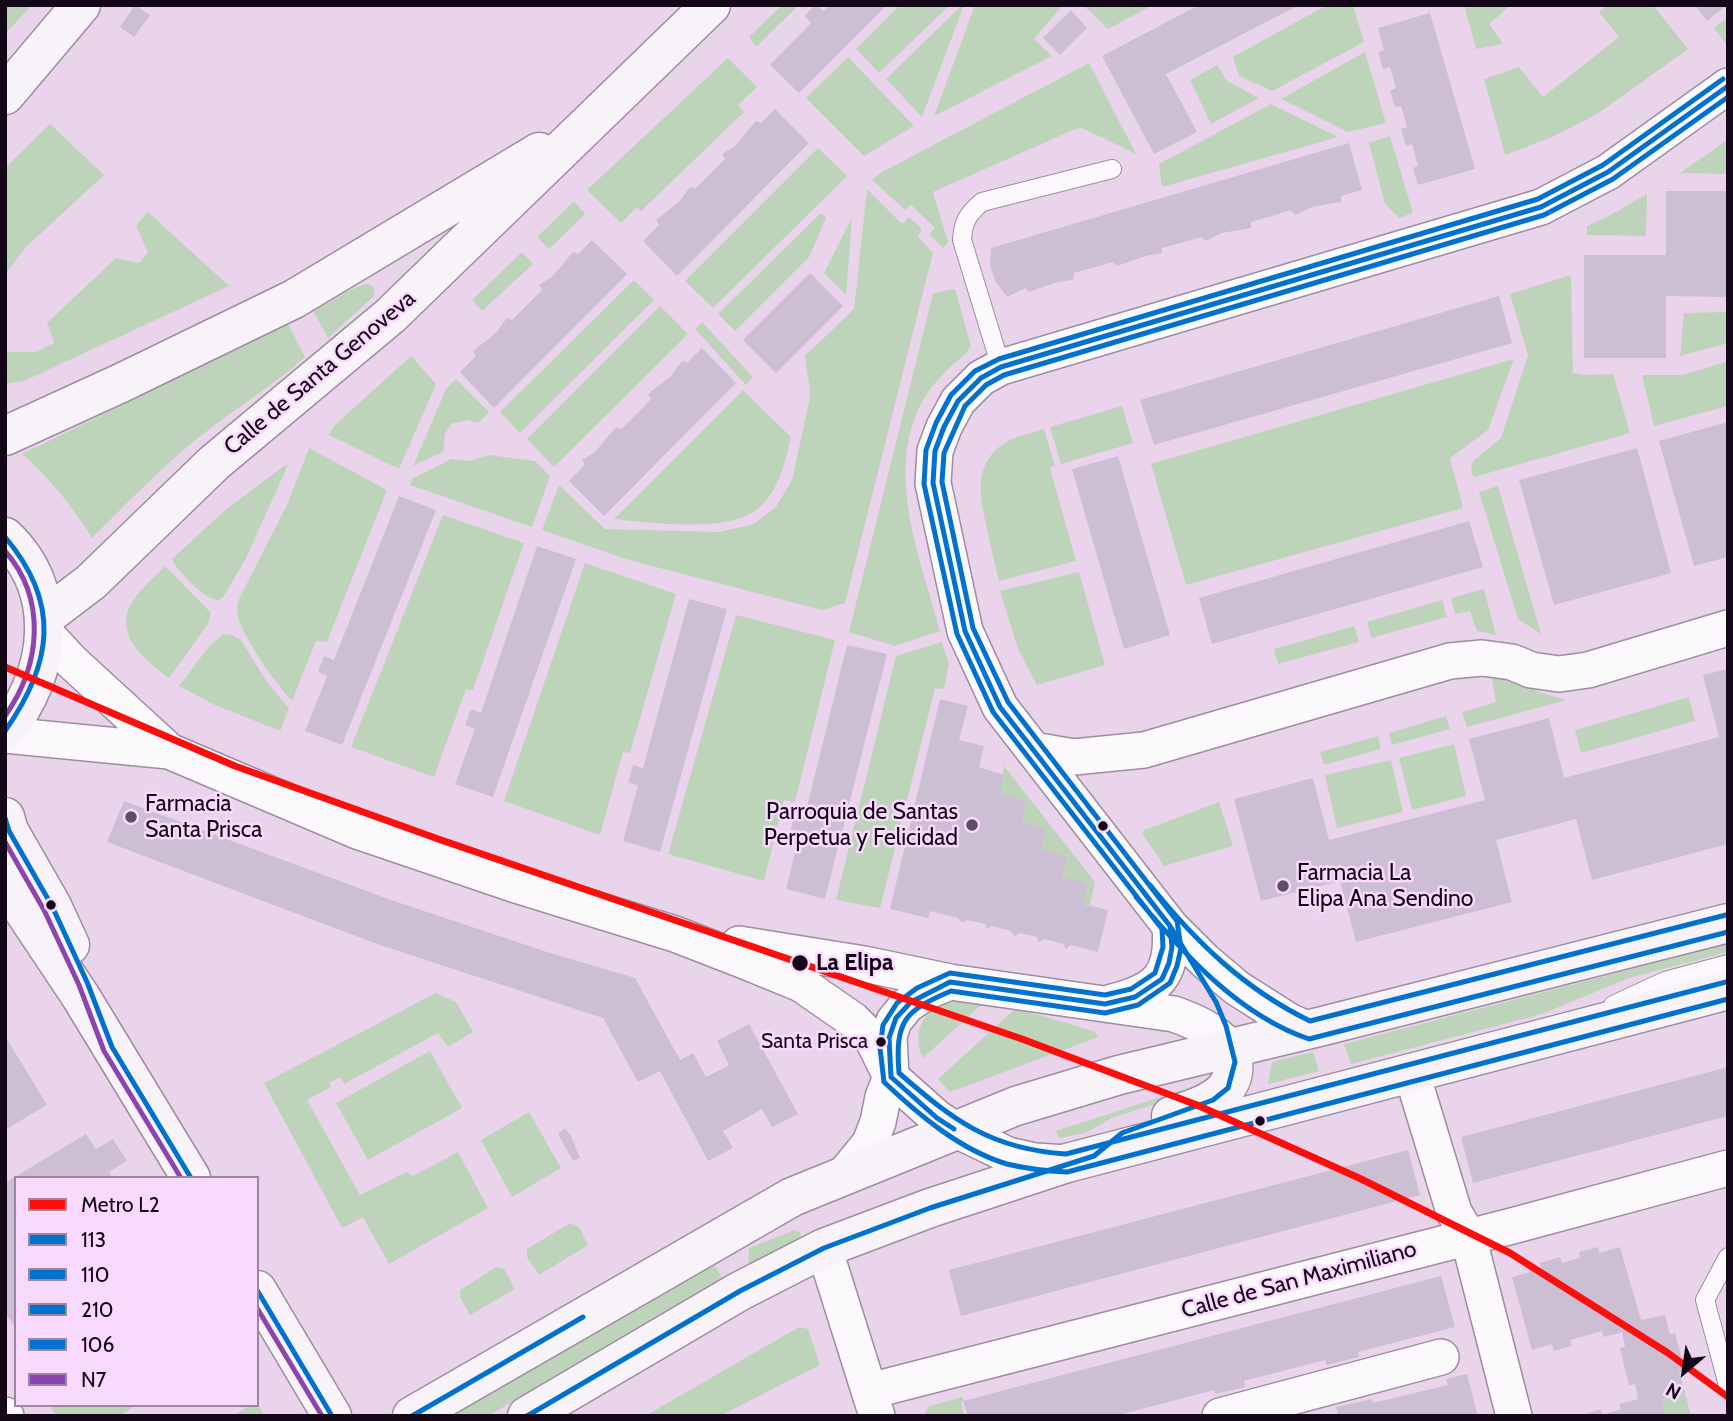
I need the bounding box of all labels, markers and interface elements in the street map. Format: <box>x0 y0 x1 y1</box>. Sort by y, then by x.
street label: Calle de Santa Genoveva <box>219 285 421 461</box>
place label: Farmacia Santa Prisca <box>145 790 262 844</box>
place label: Parroquia de Santas Perpetua y Felicidad <box>764 798 958 852</box>
marker: Farmacia Santa Prisca <box>123 809 139 825</box>
marker: Parroquia de Santas Perpetua y Felicidad <box>964 817 980 833</box>
unlabelled marker <box>1096 819 1110 833</box>
place label: Farmacia La Elipa Ana Sendino <box>1297 859 1474 913</box>
marker: Farmacia La Elipa Ana Sendino <box>1275 878 1291 894</box>
unlabelled marker <box>44 898 58 912</box>
place label: La Elipa <box>816 949 893 977</box>
marker: La Elipa <box>790 953 810 973</box>
place label: Santa Prisca <box>761 1029 868 1055</box>
marker: Santa Prisca <box>874 1035 888 1049</box>
unlabelled marker <box>1253 1114 1267 1128</box>
legend <box>14 1176 259 1407</box>
text: Metro L2 <box>81 1192 160 1217</box>
text: 113 <box>81 1227 106 1252</box>
street label: Calle de San Maximiliano <box>1178 1235 1420 1325</box>
text: 110 <box>81 1262 109 1287</box>
text: 210 <box>81 1297 114 1322</box>
text: 106 <box>81 1332 114 1357</box>
north arrow <box>1649 1337 1719 1407</box>
text: N7 <box>81 1367 106 1392</box>
text: N <box>1662 1377 1685 1404</box>

